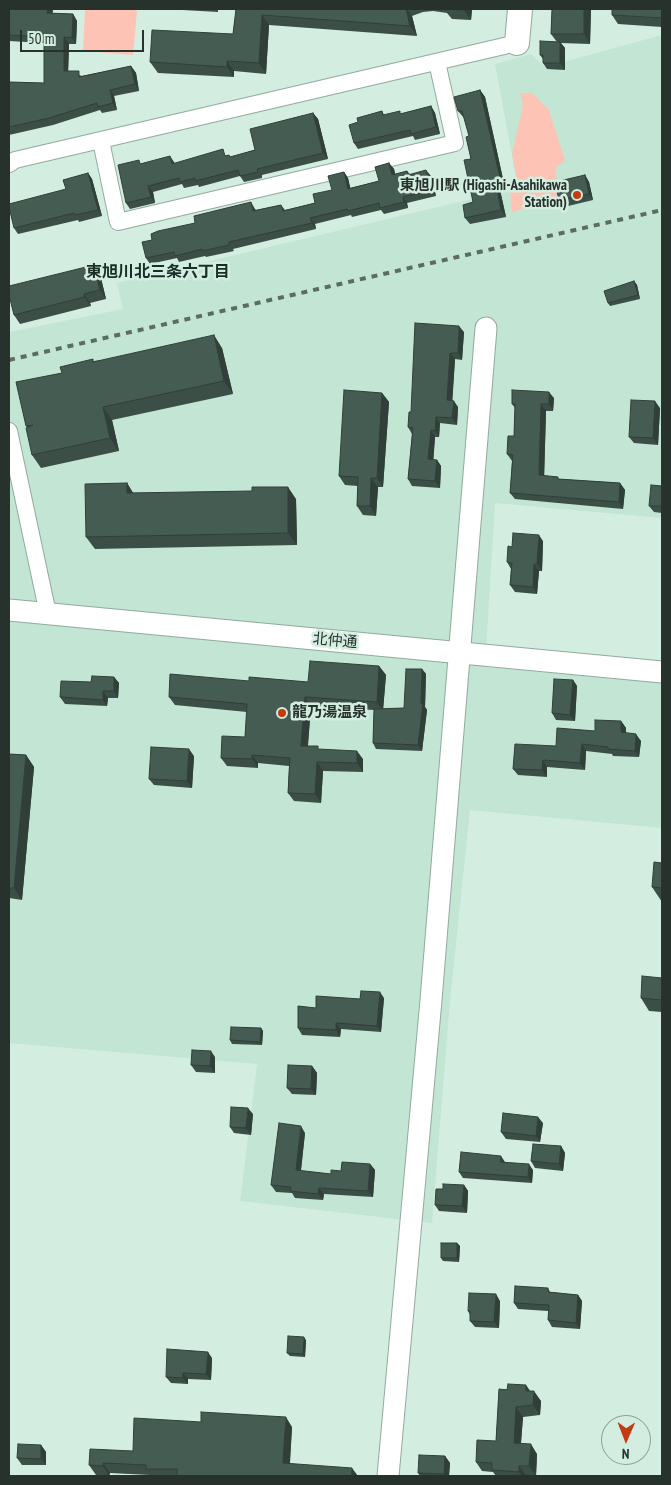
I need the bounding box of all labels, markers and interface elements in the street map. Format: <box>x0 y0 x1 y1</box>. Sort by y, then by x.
scale bar <box>22 20 146 52</box>
text: 50 m <box>28 29 54 48</box>
place label: 東旭川駅 (Higashi-Asahikawa Station) <box>399 177 567 212</box>
marker: 東旭川駅 (Higashi-Asahikawa Station) <box>571 189 583 201</box>
district label: 東旭川北三条六丁目 <box>86 262 230 282</box>
street label: 北仲通 <box>312 630 358 652</box>
place label: 龍乃湯温泉 <box>292 704 367 722</box>
marker: 龍乃湯温泉 <box>276 707 288 719</box>
north arrow <box>601 1415 651 1465</box>
text: N <box>622 1445 630 1463</box>

